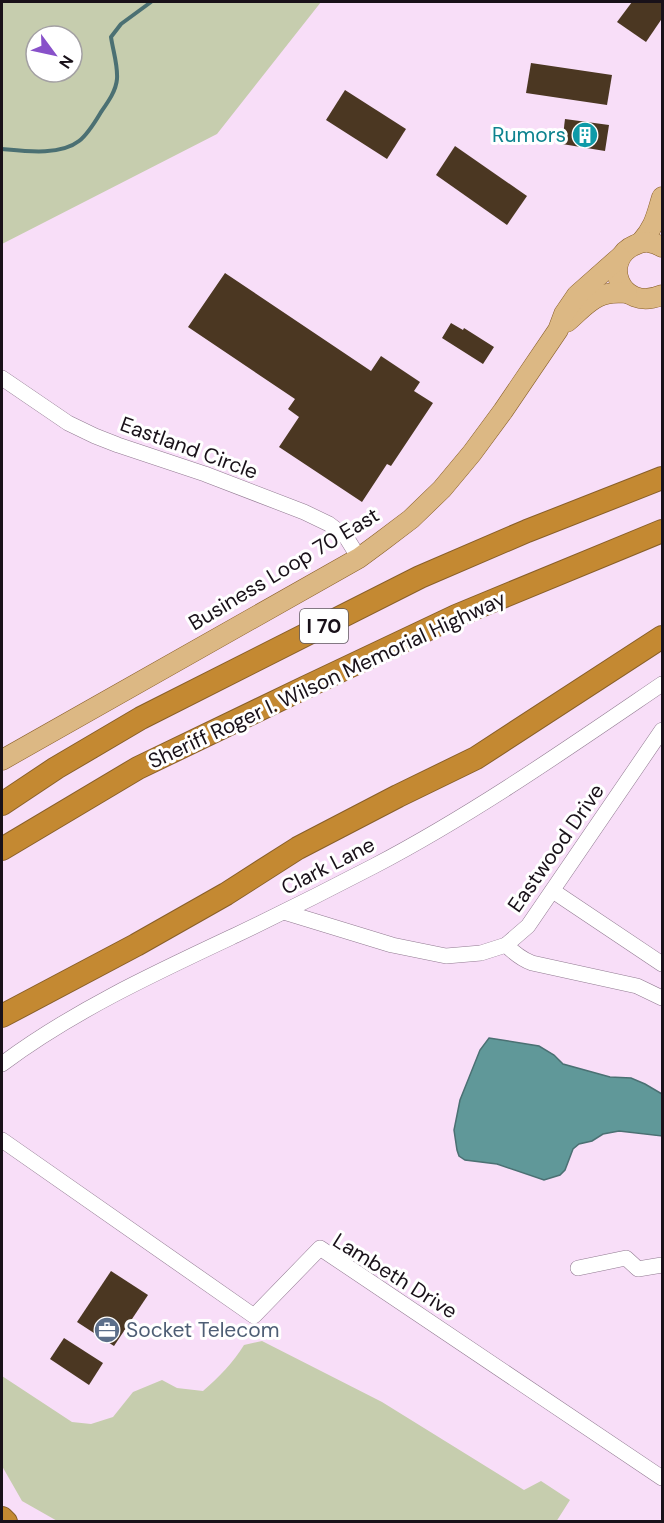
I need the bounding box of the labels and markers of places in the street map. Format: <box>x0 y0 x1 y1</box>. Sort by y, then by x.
building icon: Rumors <box>570 120 600 150</box>
place label: Rumors <box>492 121 566 149</box>
office icon: Socket Telecom <box>92 1315 122 1345</box>
place label: Socket Telecom <box>126 1316 279 1344</box>

